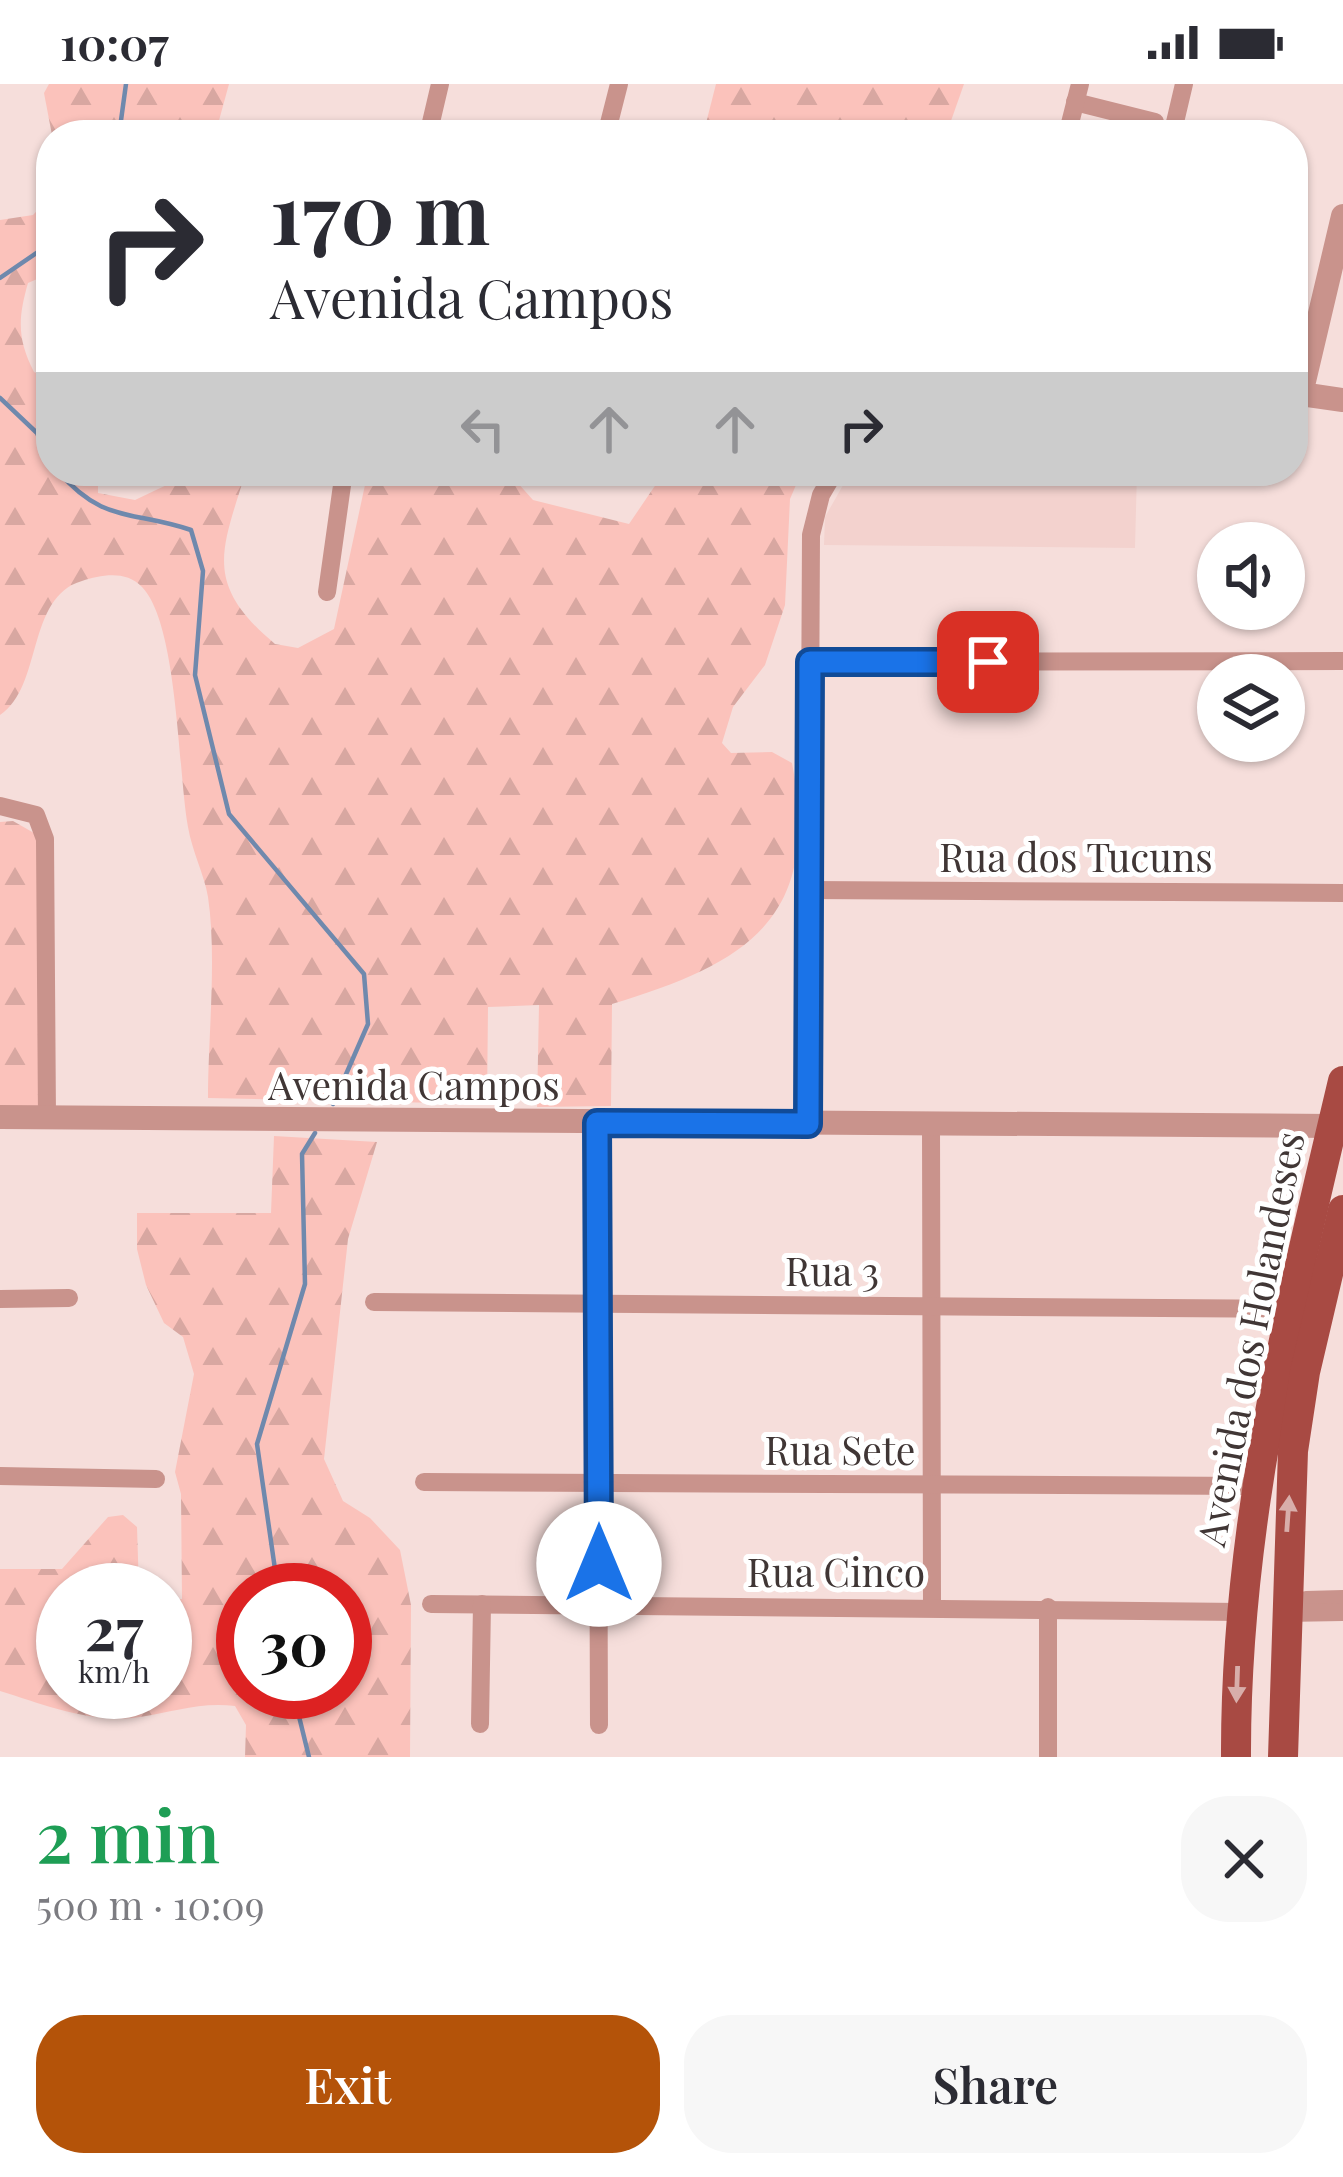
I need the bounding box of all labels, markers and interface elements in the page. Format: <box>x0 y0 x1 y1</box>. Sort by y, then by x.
text: 10:07 <box>60 12 169 72</box>
text: 170 m <box>270 154 490 266</box>
icon: right <box>72 168 228 324</box>
text: Avenida Campos <box>270 261 674 333</box>
icon: left <box>450 396 516 462</box>
icon: ahead <box>576 396 642 462</box>
icon: ahead <box>702 396 768 462</box>
icon: right <box>828 396 894 462</box>
map controls <box>1197 522 1305 762</box>
button: sound <box>1197 522 1305 630</box>
pin <box>937 611 1039 713</box>
icon: arrive <box>955 629 1021 695</box>
button: layers <box>1197 654 1305 762</box>
street label: Rua dos Tucuns <box>939 830 1213 882</box>
street label: Avenida Campos <box>267 1058 560 1110</box>
street label: Avenida dos Holandeses <box>1183 1127 1315 1551</box>
street label: Rua 3 <box>785 1244 879 1296</box>
street label: Rua Sete <box>765 1423 915 1475</box>
one-way arrow <box>1279 1495 1298 1532</box>
position arrow <box>536 1501 662 1627</box>
street label: Rua Cinco <box>747 1545 925 1597</box>
speed limit sign: 30 <box>216 1563 372 1719</box>
text: 27 <box>85 1586 143 1666</box>
text: km/h <box>78 1651 150 1691</box>
one-way arrow <box>1227 1666 1246 1704</box>
text: 2 min <box>36 1785 220 1881</box>
button: close <box>1181 1796 1307 1922</box>
text: 500 m · 10:09 <box>36 1878 265 1930</box>
button: Exit <box>36 2015 660 2153</box>
button: Share <box>684 2015 1307 2153</box>

